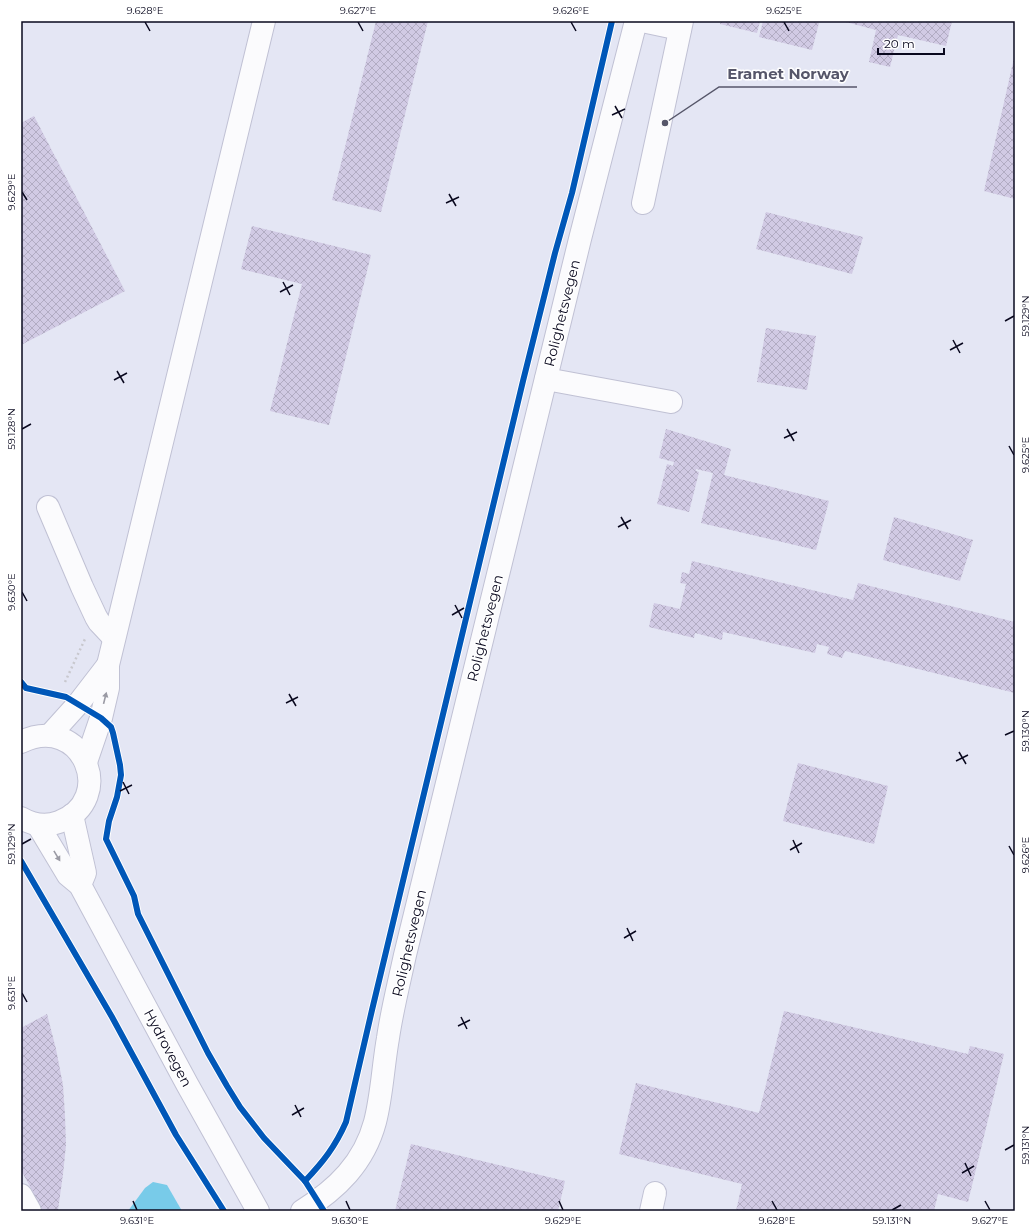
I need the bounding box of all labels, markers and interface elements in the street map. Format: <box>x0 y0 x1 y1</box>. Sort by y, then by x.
text: 9.628°E <box>126 4 164 17</box>
text: 9.627°E <box>340 4 377 17</box>
text: 9.626°E <box>553 4 590 17</box>
text: 9.625°E <box>766 4 802 17</box>
scale bar <box>878 30 944 56</box>
text: 20 m <box>884 36 915 51</box>
callout: Eramet Norway <box>719 60 857 87</box>
text: Eramet Norway <box>727 64 850 83</box>
text: 9.629°E <box>5 173 18 210</box>
street label: Rolighetsvegen <box>540 258 584 368</box>
text: 59.129°N <box>1019 295 1032 337</box>
text: 59.128°N <box>5 408 18 450</box>
text: 9.625°E <box>1019 437 1032 473</box>
text: 9.630°E <box>5 573 18 611</box>
street label: Rolighetsvegen <box>463 573 507 683</box>
one-way arrow <box>103 692 109 705</box>
text: 59.130°N <box>1019 710 1032 752</box>
text: 59.129°N <box>5 823 18 865</box>
text: 9.626°E <box>1019 836 1032 873</box>
one-way arrow <box>54 850 61 862</box>
street label: Rolighetsvegen <box>388 888 430 998</box>
text: 9.631°E <box>5 976 18 1010</box>
street label: Hydrovegen <box>140 1006 196 1090</box>
text: 59.131°N <box>1019 1126 1032 1164</box>
text: 9.631°E <box>120 1214 154 1227</box>
text: 9.630°E <box>331 1214 369 1227</box>
text: 9.629°E <box>545 1214 582 1227</box>
text: 9.628°E <box>758 1214 796 1227</box>
text: 59.131°N <box>873 1214 911 1227</box>
text: 9.627°E <box>972 1214 1009 1227</box>

